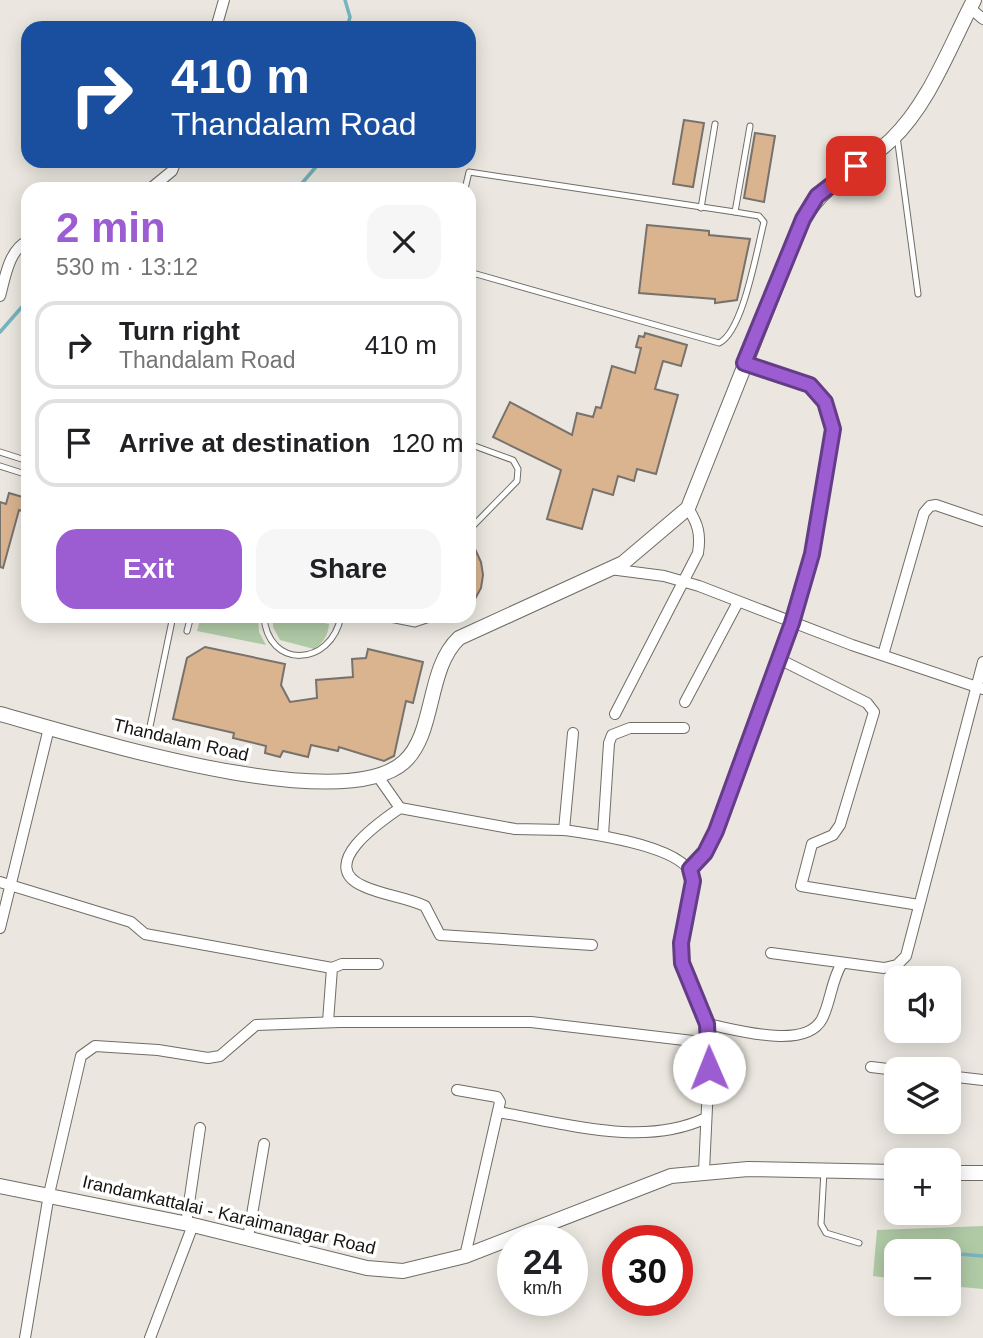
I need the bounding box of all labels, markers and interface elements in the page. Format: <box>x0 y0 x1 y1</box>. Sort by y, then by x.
icon: right <box>56 49 147 140</box>
text: 410 m <box>171 49 310 103</box>
text: Thandalam Road <box>171 106 416 142</box>
pin <box>826 136 886 196</box>
icon: arrive <box>837 147 875 185</box>
text: 2 min <box>56 204 166 251</box>
button: close <box>367 205 441 279</box>
text: 530 m · 13:12 <box>56 254 198 280</box>
text: Turn right <box>119 316 240 346</box>
icon: right <box>60 326 98 364</box>
text: 410 m <box>365 330 437 360</box>
text: Thandalam Road <box>119 347 295 373</box>
icon: arrive <box>60 424 98 462</box>
text: Arrive at destination <box>119 428 370 458</box>
text: 120 m <box>391 428 464 458</box>
button: Exit <box>56 529 242 609</box>
button: Share <box>256 529 441 609</box>
street label: Thandalam Road <box>111 715 251 765</box>
map controls <box>884 966 961 1316</box>
button: sound <box>884 966 961 1043</box>
position arrow <box>672 1031 746 1105</box>
button: layers <box>884 1057 961 1134</box>
button: + <box>884 1148 961 1225</box>
street label: Irandamkattalai - Karaimanagar Road <box>81 1171 377 1259</box>
speed limit sign: 30 <box>602 1225 693 1316</box>
button: − <box>884 1239 961 1316</box>
text: 24 <box>523 1242 562 1281</box>
text: km/h <box>523 1278 562 1298</box>

